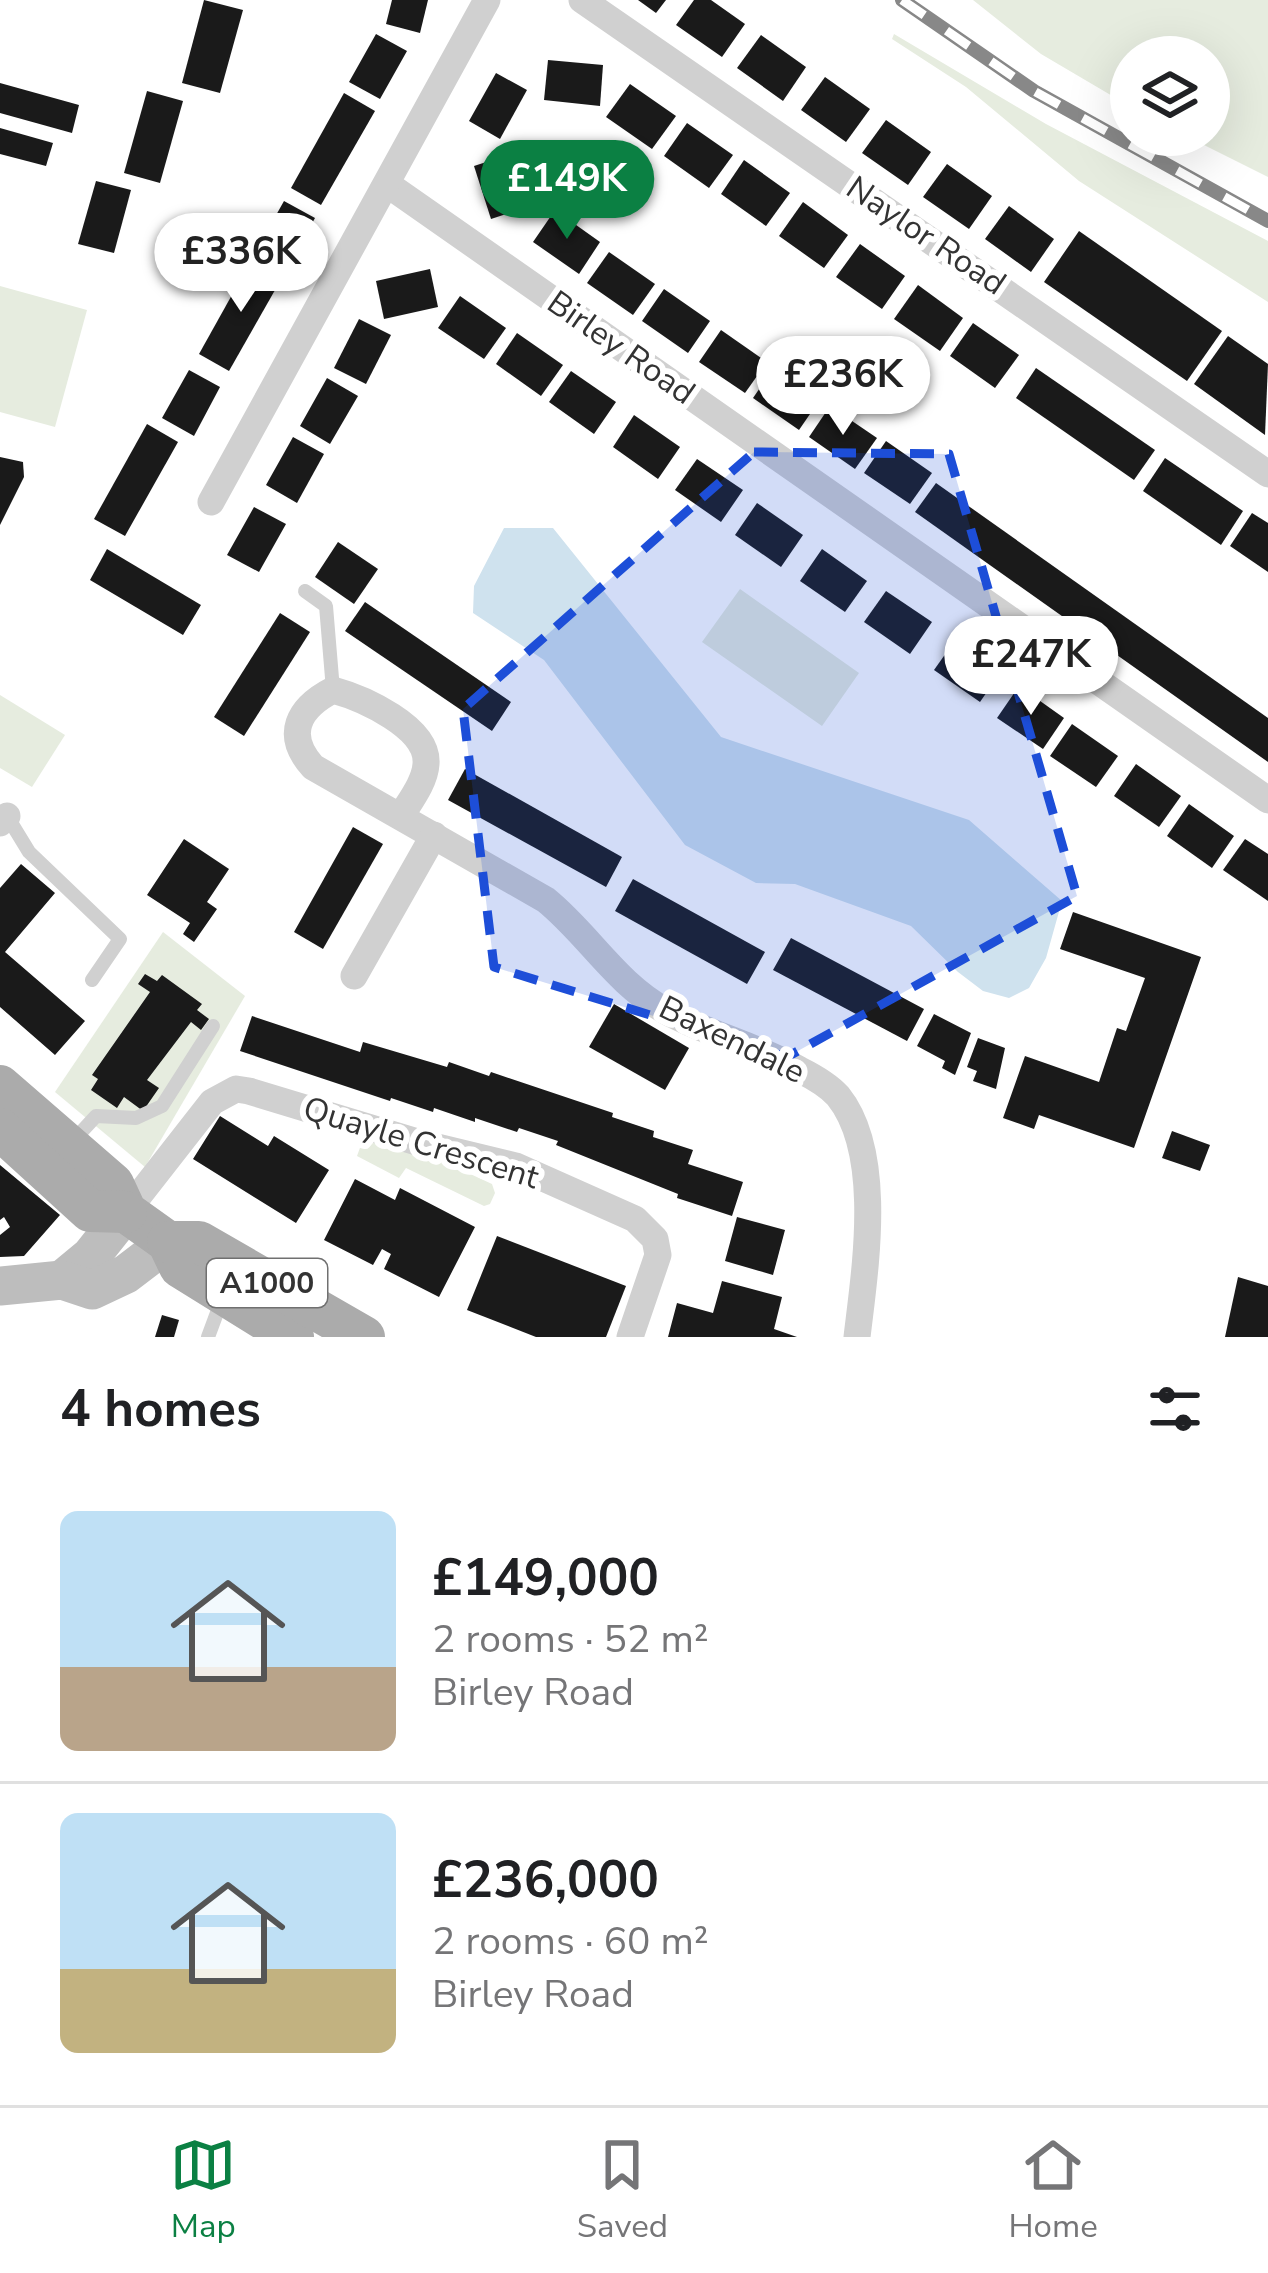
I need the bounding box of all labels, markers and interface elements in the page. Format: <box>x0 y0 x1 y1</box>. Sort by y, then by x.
map controls <box>1110 36 1230 156</box>
button: layers <box>1110 36 1230 156</box>
pin: £149K <box>483 140 651 242</box>
text: £149K <box>507 152 627 205</box>
street label: Naylor Road <box>837 166 1015 306</box>
pin: £336K <box>157 213 325 315</box>
text: £336K <box>181 225 301 278</box>
street label: Birley Road <box>538 281 704 415</box>
pin: £236K <box>759 336 927 438</box>
text: £236K <box>783 348 903 401</box>
pin: £247K <box>947 616 1115 718</box>
text: £247K <box>971 628 1091 681</box>
street label: Baxendale <box>652 985 812 1095</box>
street label: Quayle Crescent <box>298 1086 545 1200</box>
road number: A1000 <box>207 1259 327 1307</box>
text: 4 homes <box>60 1374 261 1444</box>
icon: filters <box>1142 1376 1208 1442</box>
text: £149,000 <box>432 1543 659 1613</box>
icon: home <box>156 1559 300 1703</box>
text: 2 rooms · 52 m² <box>432 1613 709 1666</box>
text: Birley Road <box>432 1666 634 1719</box>
text: £236,000 <box>432 1845 659 1915</box>
icon: home <box>156 1861 300 2005</box>
text: 2 rooms · 60 m² <box>432 1915 709 1968</box>
text: Birley Road <box>432 1968 634 2021</box>
tab: Map <box>170 2132 236 2249</box>
tab: Saved <box>577 2132 668 2249</box>
tab: Home <box>1008 2132 1098 2249</box>

